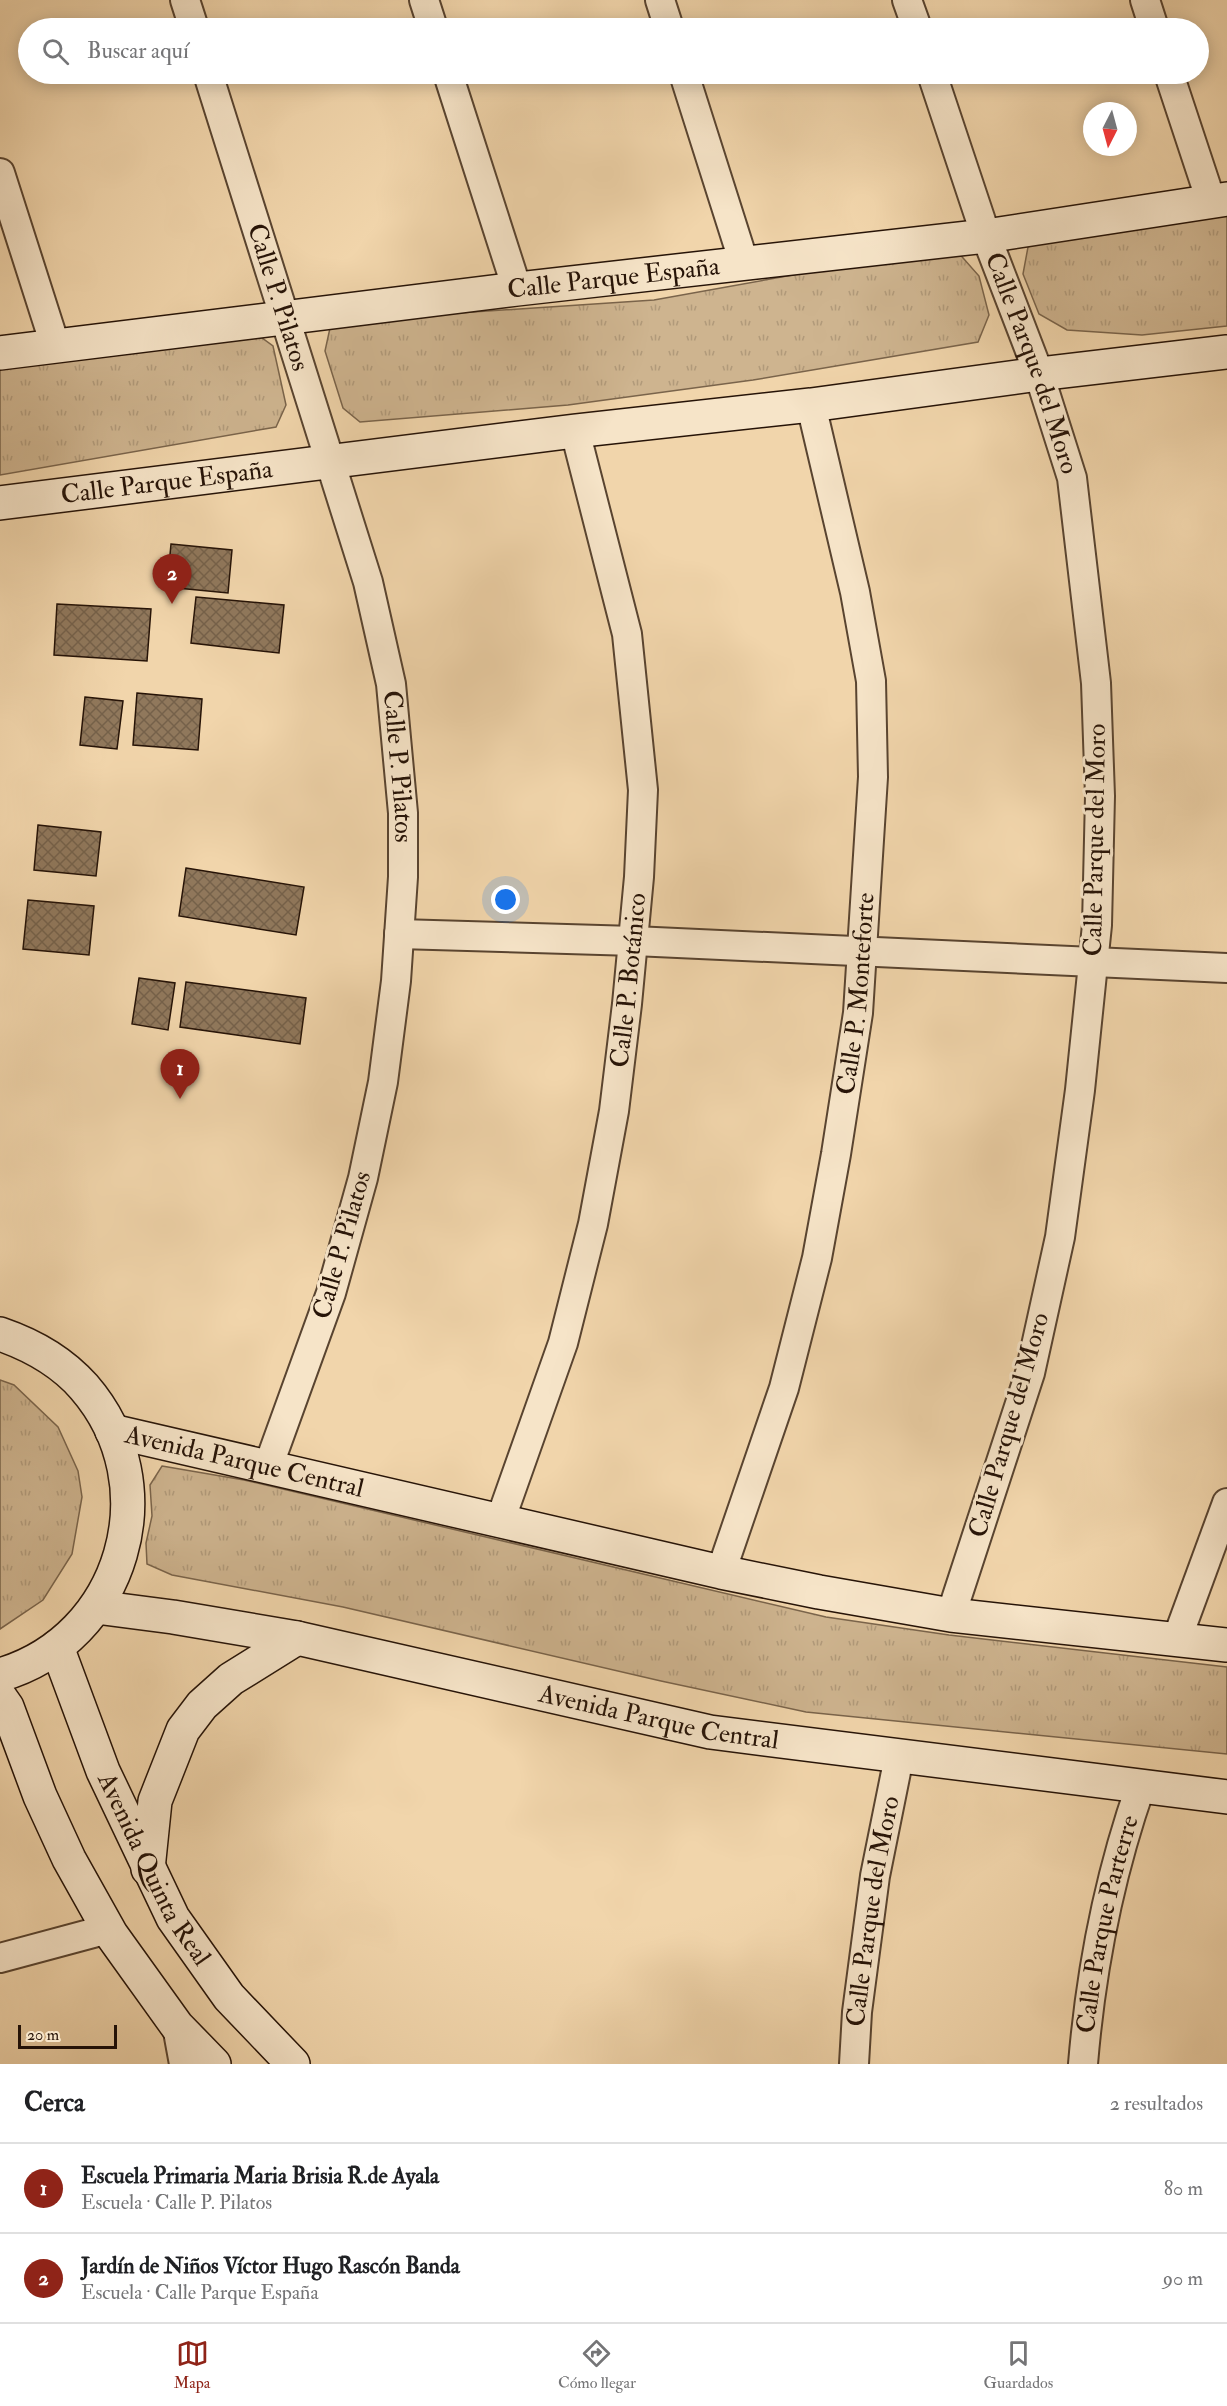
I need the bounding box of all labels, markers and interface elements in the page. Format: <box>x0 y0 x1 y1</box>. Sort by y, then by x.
search box <box>18 18 1209 84</box>
icon: search <box>39 35 72 68</box>
text: Buscar aquí <box>87 37 189 65</box>
north arrow <box>1083 102 1137 156</box>
street label: Calle P. Pilatos <box>240 220 317 375</box>
street label: Calle Parque del Moro <box>978 248 1086 478</box>
street label: Calle Parque España <box>506 250 721 306</box>
street label: Calle Parque España <box>59 453 275 511</box>
pin: 2 <box>152 554 192 604</box>
street label: Calle P. Pilatos <box>376 689 419 843</box>
street label: Calle Parque del Moro <box>1077 723 1113 957</box>
your location <box>491 885 520 914</box>
street label: Calle P. Botánico <box>603 892 653 1069</box>
street label: Calle P. Monteforte <box>829 892 882 1097</box>
pin: 1 <box>160 1050 200 1099</box>
street label: Calle P. Pilatos <box>306 1167 378 1323</box>
street label: Calle Parque del Moro <box>962 1309 1056 1541</box>
street label: Avenida Parque Central <box>121 1418 367 1505</box>
street label: Avenida Parque Central <box>535 1677 781 1757</box>
street label: Avenida Quinta Real <box>90 1767 218 1972</box>
street label: Calle Parque del Moro <box>840 1793 907 2027</box>
street label: Calle Parque Parterre <box>1070 1811 1146 2035</box>
scale bar <box>18 2022 117 2050</box>
text: 20 m <box>27 2025 59 2045</box>
text: Cerca <box>24 2087 85 2119</box>
text: 2 resultados <box>1110 2091 1203 2116</box>
text: Escuela Primaria Maria Brisia R.de Ayala <box>81 2162 439 2190</box>
text: 1 <box>40 2176 47 2201</box>
text: 80 m <box>1164 2176 1203 2201</box>
text: Escuela · Calle P. Pilatos <box>81 2190 272 2215</box>
text: Jardín de Niños Víctor Hugo Rascón Banda <box>81 2252 460 2280</box>
text: 2 <box>38 2266 49 2291</box>
text: 90 m <box>1163 2266 1203 2291</box>
text: Escuela · Calle Parque España <box>81 2280 319 2305</box>
tab: Mapa <box>174 2337 210 2393</box>
tab: Cómo llegar <box>558 2337 636 2393</box>
tab: Guardados <box>984 2337 1053 2393</box>

